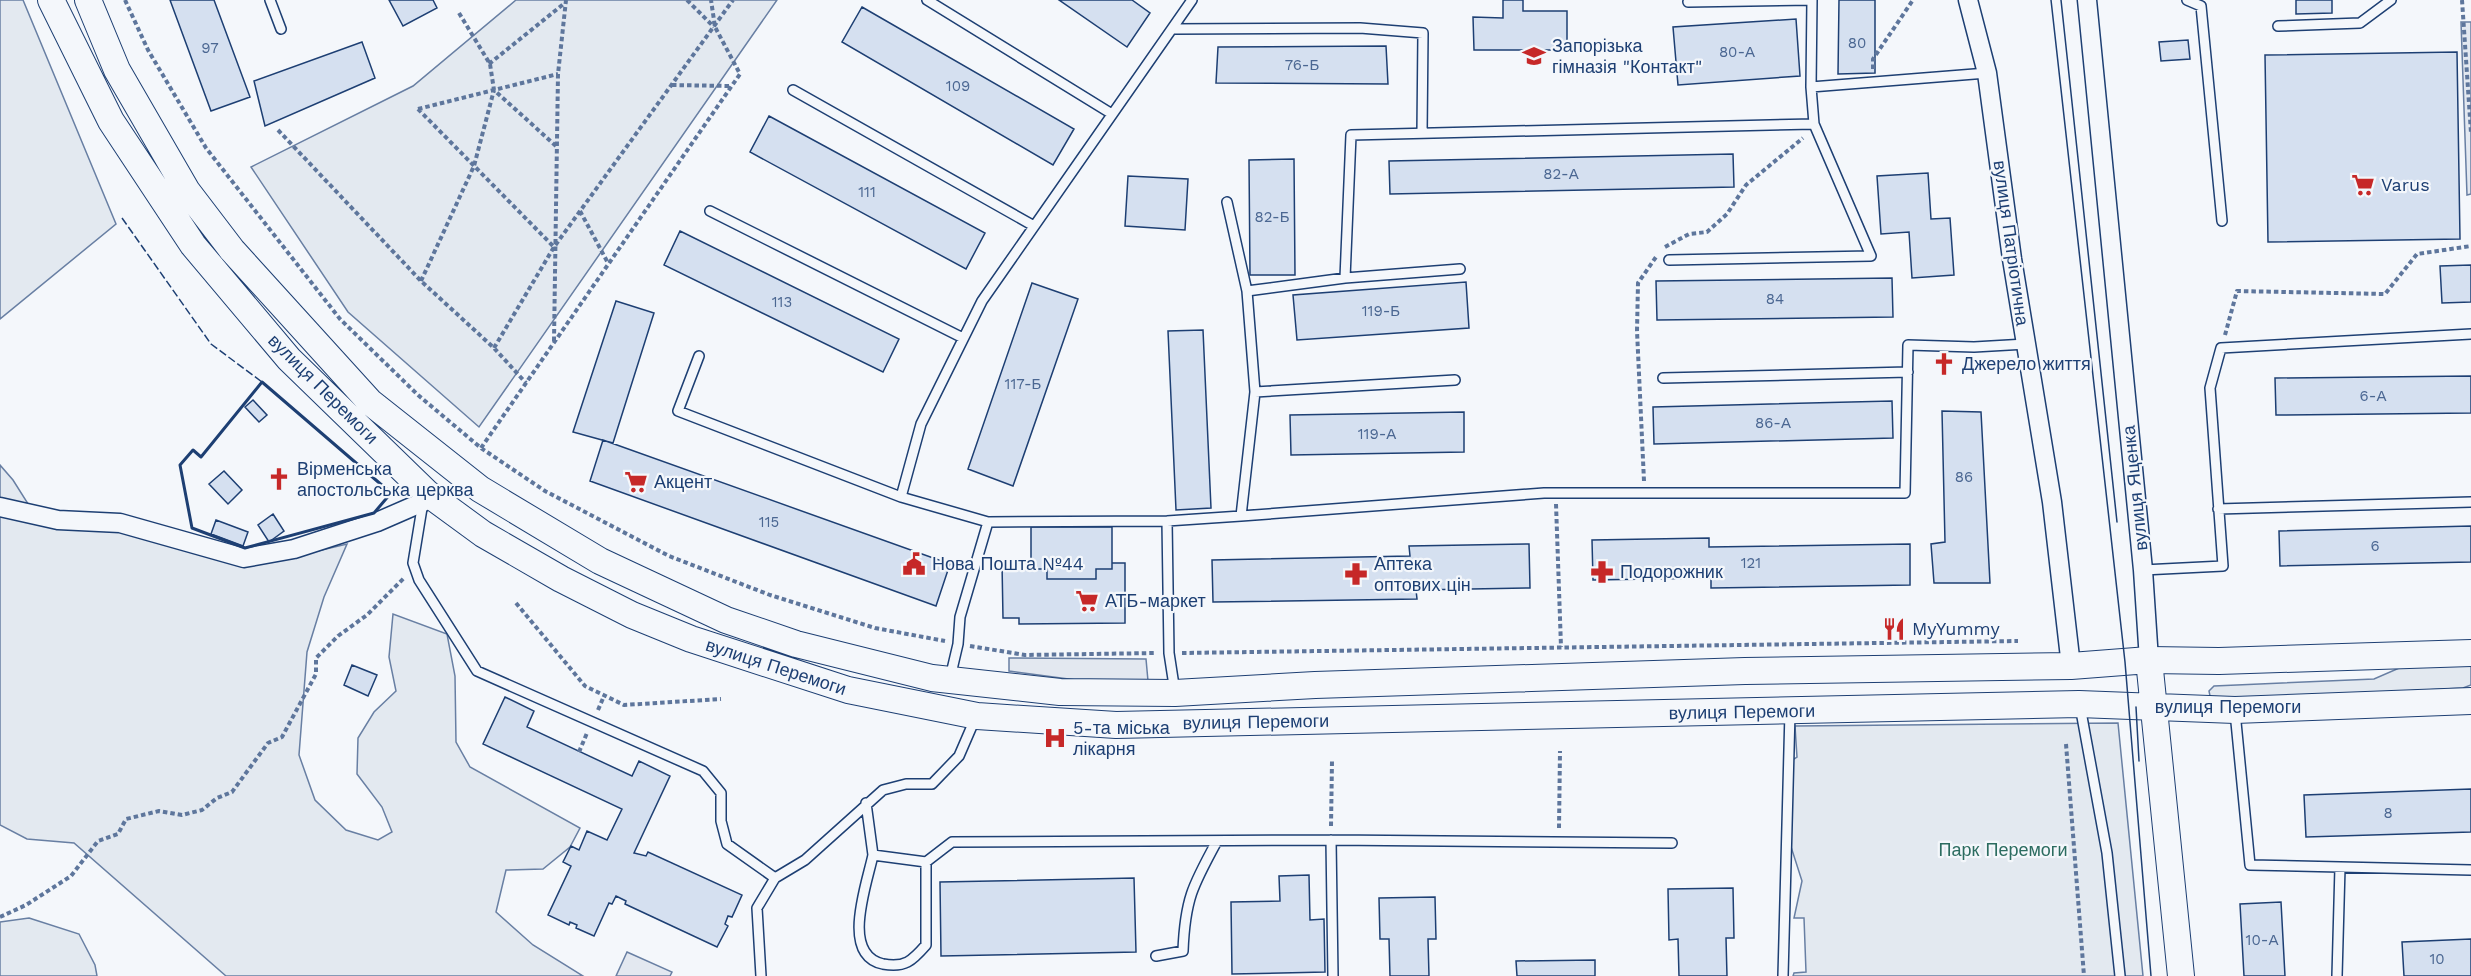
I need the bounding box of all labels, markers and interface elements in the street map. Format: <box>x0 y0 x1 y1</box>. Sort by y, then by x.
house number: 80 <box>1848 34 1866 52</box>
place label: Запорізька гімназія "Контакт" <box>1552 35 1702 77</box>
house number: 97 <box>201 39 219 57</box>
school or university icon: Запорізька гімназія "Контакт" <box>1521 43 1547 69</box>
house number: 80-А <box>1719 43 1755 61</box>
house number: 76-Б <box>1285 56 1320 74</box>
house number: 109 <box>946 77 970 95</box>
street label: вулиця Патріотична <box>1990 159 2034 328</box>
house number: 82-А <box>1543 165 1579 183</box>
supermarket icon: Varus <box>2350 172 2376 198</box>
place label: Varus <box>2381 174 2430 195</box>
house number: 111 <box>858 183 876 201</box>
house number: 82-Б <box>1254 208 1290 226</box>
house number: 84 <box>1766 290 1784 308</box>
house number: 113 <box>772 293 792 311</box>
house number: 119-Б <box>1362 302 1400 320</box>
street label: вулиця Перемоги <box>264 329 383 448</box>
church icon: Джерело життя <box>1931 351 1957 377</box>
place label: Джерело життя <box>1962 353 2091 374</box>
house number: 117-Б <box>1005 375 1042 393</box>
house number: 6-А <box>2360 387 2386 405</box>
house number: 86-А <box>1755 414 1791 432</box>
street label: вулиця Яценка <box>2117 423 2152 552</box>
house number: 119-А <box>1358 425 1396 443</box>
place label: Вірменська апостольська церква <box>297 458 474 500</box>
church icon: Вірменська апостольська церква <box>266 466 292 492</box>
house number: 86 <box>1955 468 1973 486</box>
supermarket icon: Акцент <box>623 469 649 495</box>
place label: Акцент <box>654 471 712 492</box>
house number: 115 <box>759 513 779 531</box>
house number: 6 <box>2370 537 2380 555</box>
public building icon: Нова Пошта №44 <box>901 551 927 577</box>
place label: Нова Пошта №44 <box>932 553 1084 574</box>
place label: Аптека оптових цін <box>1374 553 1471 595</box>
house number: 121 <box>1741 554 1761 572</box>
pharmacy icon: Подорожник <box>1589 559 1615 585</box>
pharmacy icon: Аптека оптових цін <box>1343 561 1369 587</box>
place label: Подорожник <box>1620 561 1723 582</box>
supermarket icon: АТБ-маркет <box>1074 588 1100 614</box>
place label: АТБ-маркет <box>1105 590 1206 611</box>
restaurant icon: MyYummy <box>1881 616 1907 642</box>
place label: MyYummy <box>1912 618 2001 639</box>
street label: вулиця Перемоги <box>703 634 849 699</box>
street label: вулиця Перемоги <box>2155 696 2301 717</box>
street label: вулиця Перемоги <box>1669 700 1815 723</box>
street label: вулиця Перемоги <box>1183 710 1329 733</box>
place label: 5-та міська лікарня <box>1073 717 1171 759</box>
hospital icon: 5-та міська лікарня <box>1042 725 1068 751</box>
house number: 8 <box>2383 804 2393 822</box>
park label: Парк Перемоги <box>1939 839 2067 860</box>
house number: 10-А <box>2246 931 2278 949</box>
house number: 10 <box>2429 950 2445 968</box>

